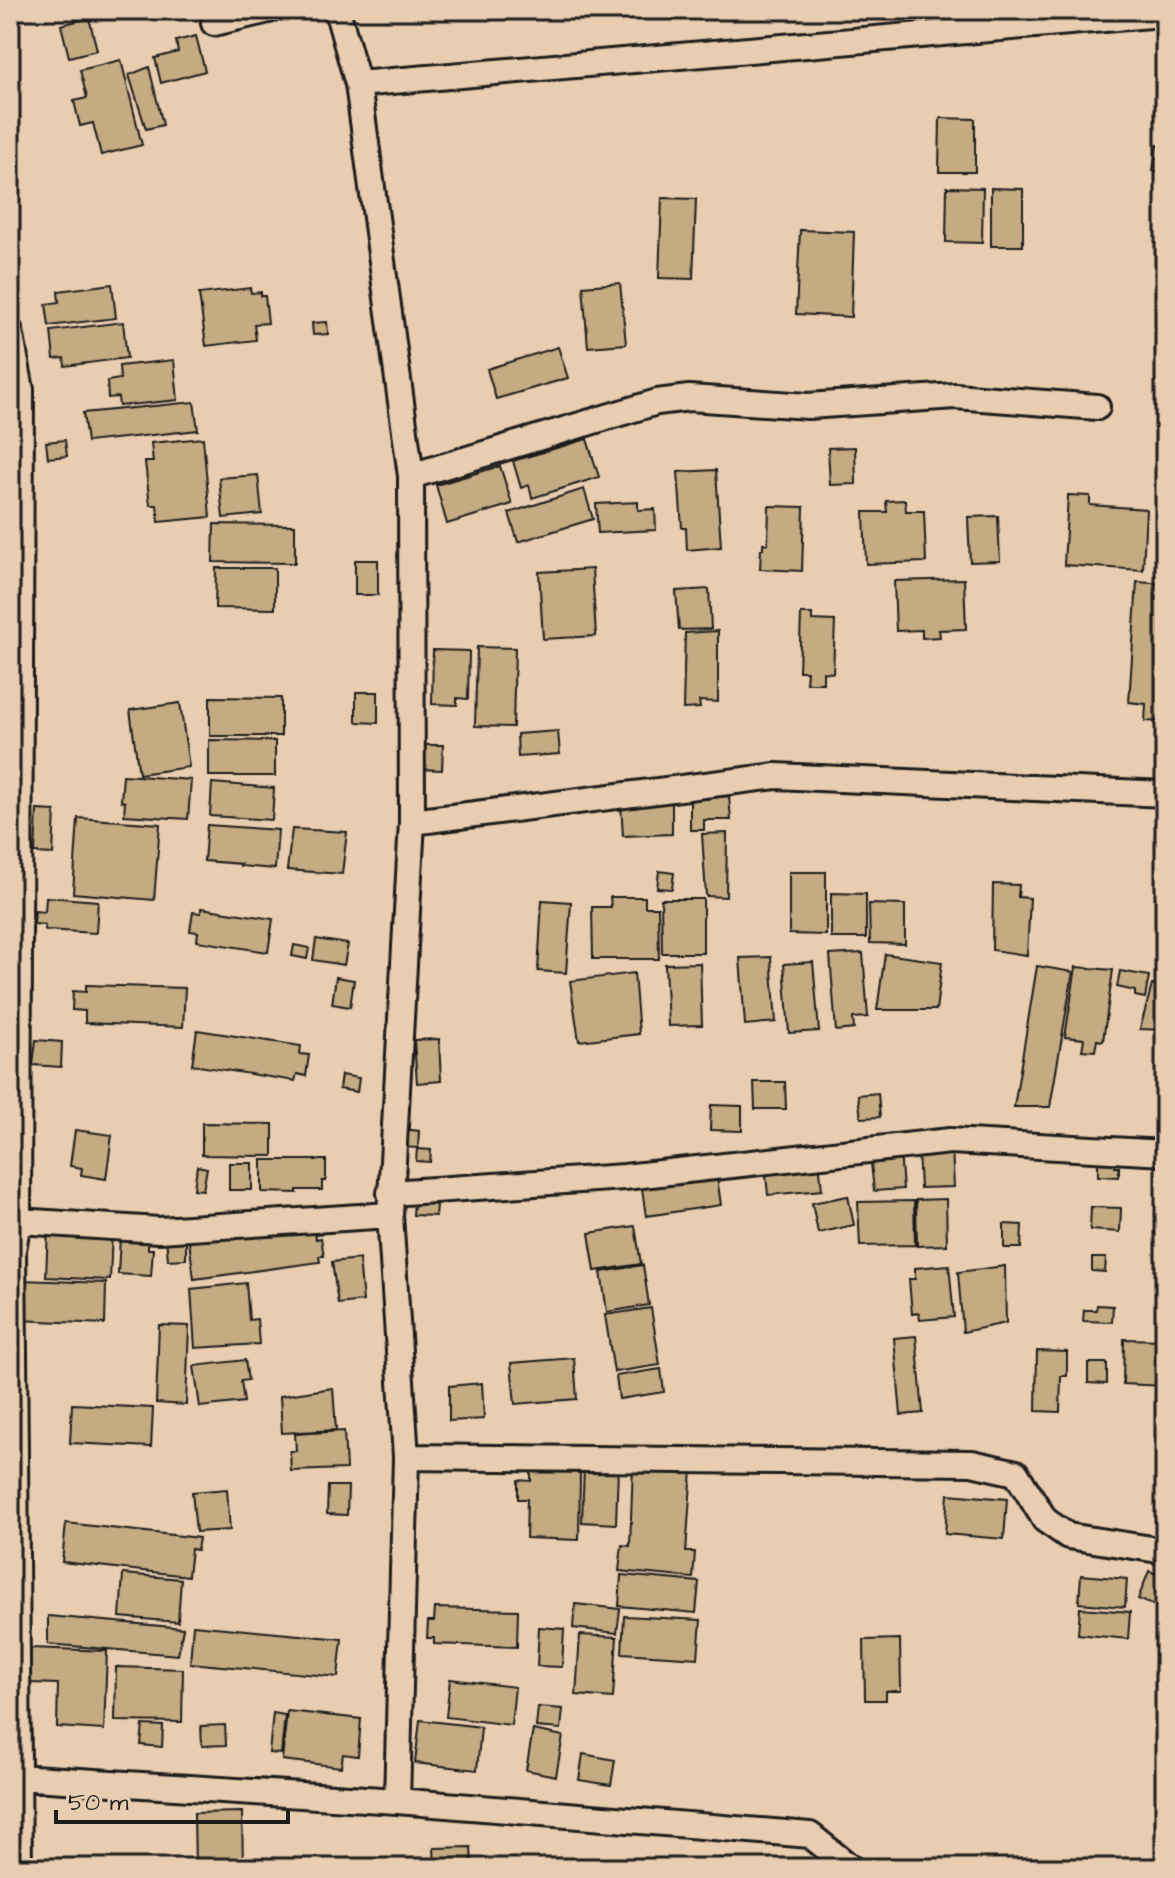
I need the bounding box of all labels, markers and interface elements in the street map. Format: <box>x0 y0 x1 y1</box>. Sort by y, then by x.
scale bar <box>56 1774 288 1824</box>
text: 50 m <box>68 1786 129 1820</box>

